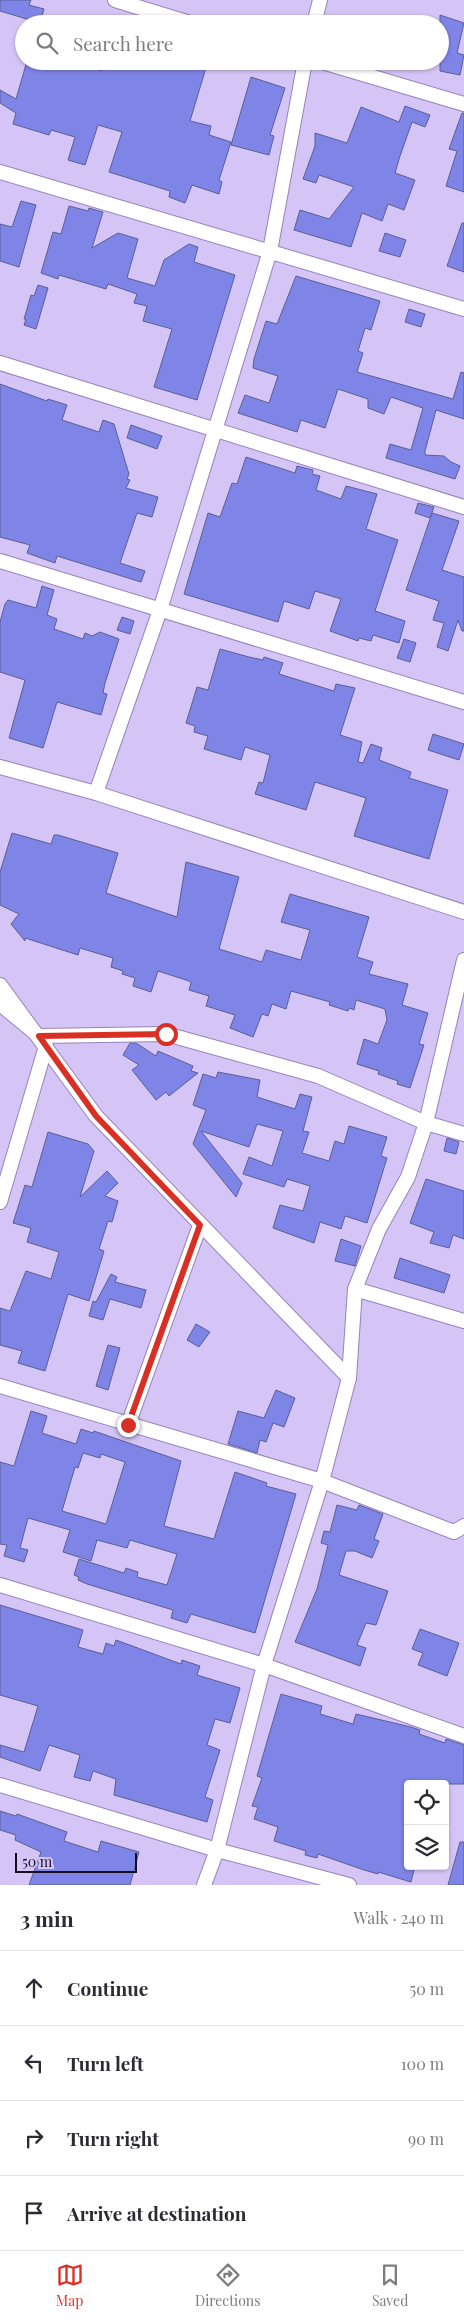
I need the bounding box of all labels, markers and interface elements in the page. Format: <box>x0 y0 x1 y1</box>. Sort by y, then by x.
search box <box>15 15 449 70</box>
icon: search <box>33 29 61 57</box>
text: Search here <box>73 30 173 56</box>
route start <box>155 1023 178 1046</box>
route end <box>117 1414 140 1437</box>
map controls <box>404 1780 449 1870</box>
button: locate <box>404 1780 449 1825</box>
button: layers <box>404 1825 449 1870</box>
scale bar <box>15 1850 138 1873</box>
text: 50 m <box>22 1852 52 1871</box>
text: 3 min <box>20 1904 74 1932</box>
text: Walk · 240 m <box>354 1907 444 1928</box>
icon: ahead <box>20 1974 48 2002</box>
text: Continue <box>67 1975 148 2001</box>
text: 50 m <box>410 1978 444 1999</box>
icon: left <box>20 2049 48 2077</box>
text: Turn left <box>67 2050 144 2076</box>
text: 100 m <box>401 2053 444 2074</box>
icon: right <box>20 2124 48 2152</box>
text: Turn right <box>67 2125 159 2151</box>
text: 90 m <box>408 2128 444 2149</box>
icon: arrive <box>20 2199 48 2227</box>
text: Arrive at destination <box>67 2200 247 2226</box>
tab: Map <box>56 2261 84 2310</box>
tab: Directions <box>195 2261 261 2310</box>
tab: Saved <box>372 2261 408 2310</box>

